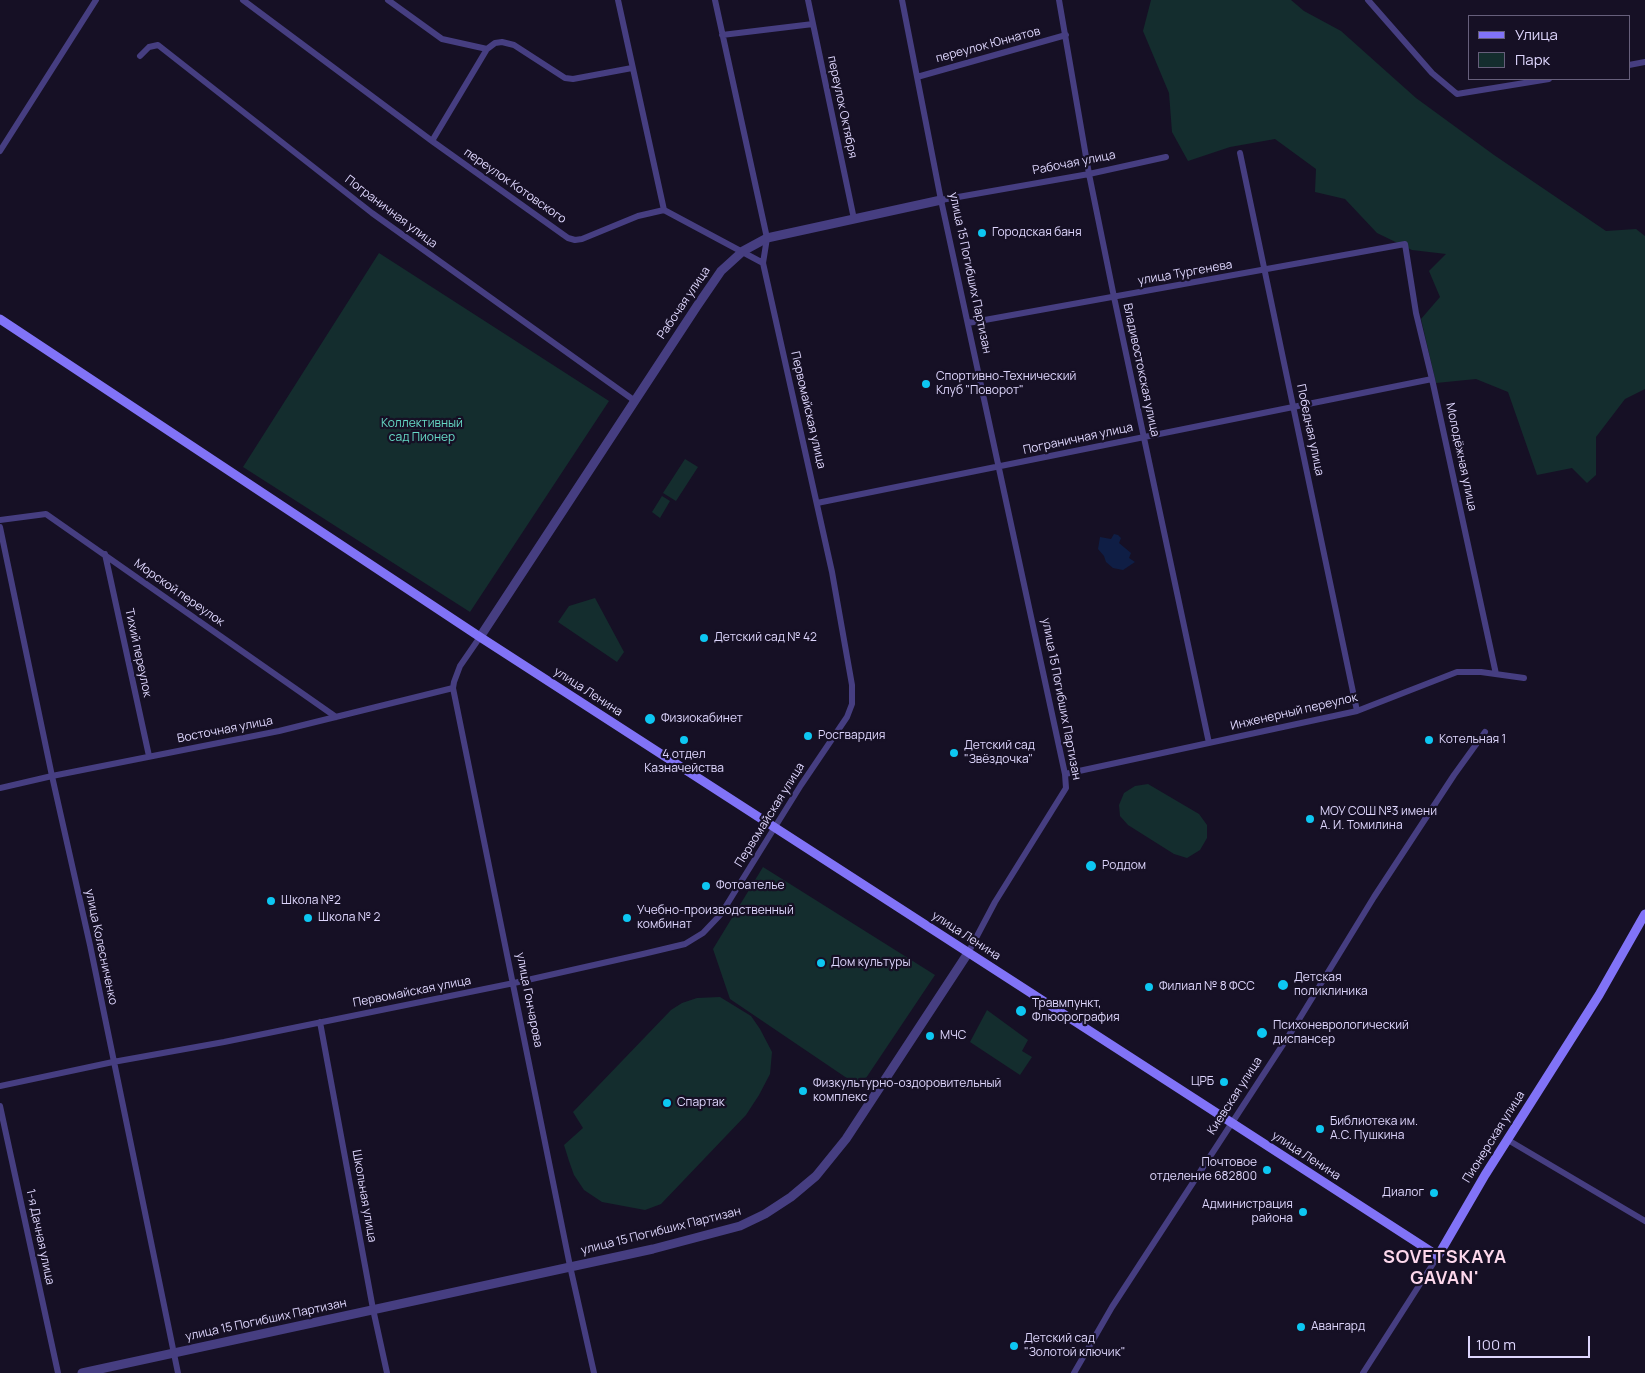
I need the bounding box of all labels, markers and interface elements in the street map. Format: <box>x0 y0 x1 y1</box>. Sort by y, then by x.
legend <box>1468 15 1630 80</box>
street label: переулок Юннатов <box>934 24 1042 66</box>
text: Улица <box>1515 24 1558 45</box>
text: Парк <box>1515 49 1550 70</box>
street label: переулок Октября <box>824 55 860 159</box>
street label: переулок Котовского <box>461 145 569 227</box>
street label: Рабочая улица <box>1031 148 1117 178</box>
street label: Пограничная улица <box>342 173 440 251</box>
street label: улица 15 Погибших Партизан <box>946 191 994 355</box>
place label: Городская баня <box>992 226 1082 240</box>
marker: Городская баня <box>976 227 988 239</box>
street label: улица Тургенева <box>1137 258 1233 288</box>
street label: Рабочая улица <box>655 264 713 342</box>
street label: Владивостокская улица <box>1120 302 1162 438</box>
street label: Первомайская улица <box>787 350 829 470</box>
place label: Спортивно-Технический Клуб "Поворот" <box>936 370 1076 398</box>
marker: Спортивно-Технический Клуб "Поворот" <box>920 378 932 390</box>
street label: Победная улица <box>1293 383 1327 477</box>
street label: Молодёжная улица <box>1442 402 1480 512</box>
park label: Коллективный сад Пионер <box>381 417 463 445</box>
street label: Пограничная улица <box>1022 420 1134 458</box>
street label: Морской переулок <box>131 556 227 630</box>
street label: Тихий переулок <box>122 607 154 699</box>
street label: улица 15 Погибших Партизан <box>1038 617 1084 781</box>
place label: Детский сад № 42 <box>714 631 817 645</box>
marker: Детский сад № 42 <box>698 632 710 644</box>
street label: улица Ленина <box>551 664 625 720</box>
street label: Инженерный переулок <box>1229 690 1359 734</box>
marker: Физиокабинет <box>643 712 657 726</box>
place label: Физиокабинет <box>661 712 743 726</box>
street label: Восточная улица <box>176 714 274 746</box>
place label: Росгвардия <box>818 729 885 743</box>
marker: Росгвардия <box>802 730 814 742</box>
place label: Котельная 1 <box>1439 733 1506 747</box>
marker: 4 отдел Казначейства <box>678 734 690 746</box>
marker: Котельная 1 <box>1423 734 1435 746</box>
place label: Детский сад "Звёздочка" <box>964 739 1035 767</box>
marker: Детский сад "Звёздочка" <box>948 747 960 759</box>
place label: 4 отдел Казначейства <box>644 748 724 776</box>
street label: Первомайская улица <box>732 760 808 870</box>
place label: МОУ СОШ №3 имени А. И. Томилина <box>1320 805 1437 833</box>
marker: МОУ СОШ №3 имени А. И. Томилина <box>1304 813 1316 825</box>
marker: Роддом <box>1084 859 1098 873</box>
place label: Роддом <box>1102 859 1146 873</box>
place label: Фотоателье <box>716 879 785 893</box>
marker: Фотоателье <box>700 880 712 892</box>
street label: улица Колесниченко <box>82 888 120 1006</box>
place label: Школа №2 <box>281 894 341 908</box>
marker: Школа №2 <box>265 895 277 907</box>
place label: Учебно-производственный комбинат <box>637 904 794 932</box>
street label: улица Ленина <box>929 908 1003 964</box>
place label: Школа № 2 <box>318 911 380 925</box>
marker: Школа № 2 <box>302 912 314 924</box>
marker: Учебно-производственный комбинат <box>621 912 633 924</box>
street label: улица Гончарова <box>513 951 545 1049</box>
place label: Дом культуры <box>831 956 910 970</box>
marker: Дом культуры <box>815 957 827 969</box>
place label: Детская поликлиника <box>1294 971 1368 999</box>
street label: Первомайская улица <box>352 973 472 1011</box>
marker: Детская поликлиника <box>1276 978 1290 992</box>
place label: Филиал № 8 ФСС <box>1159 980 1255 994</box>
marker: Филиал № 8 ФСС <box>1143 981 1155 993</box>
place label: Травмпункт, Флюорография <box>1032 997 1120 1025</box>
marker: Травмпункт, Флюорография <box>1014 1004 1028 1018</box>
place label: Психоневрологический диспансер <box>1273 1019 1409 1047</box>
marker: Психоневрологический диспансер <box>1255 1026 1269 1040</box>
place label: МЧС <box>940 1029 966 1043</box>
marker: МЧС <box>924 1030 936 1042</box>
street label: Киевская улица <box>1205 1055 1265 1137</box>
place label: ЦРБ <box>1191 1075 1214 1089</box>
marker: ЦРБ <box>1218 1076 1230 1088</box>
place label: Физкультурно-оздоровительный комплекс <box>813 1077 1001 1105</box>
marker: Физкультурно-оздоровительный комплекс <box>797 1085 809 1097</box>
street label: Пионерская улица <box>1460 1088 1528 1186</box>
place label: Спартак <box>677 1096 725 1110</box>
marker: Спартак <box>661 1097 673 1109</box>
place label: Библиотека им. А.С. Пушкина <box>1330 1115 1418 1143</box>
marker: Библиотека им. А.С. Пушкина <box>1314 1123 1326 1135</box>
street label: улица Ленина <box>1269 1128 1343 1184</box>
street label: Школьная улица <box>349 1149 379 1243</box>
place label: Почтовое отделение 682800 <box>1150 1156 1257 1184</box>
marker: Почтовое отделение 682800 <box>1261 1164 1273 1176</box>
place label: Диалог <box>1382 1186 1424 1200</box>
marker: Диалог <box>1428 1187 1440 1199</box>
street label: 1-я Дачная улица <box>23 1188 57 1286</box>
place label: Администрация района <box>1202 1198 1293 1226</box>
street label: улица 15 Погибших Партизан <box>579 1204 743 1258</box>
marker: Администрация района <box>1297 1206 1309 1218</box>
district label: SOVETSKAYA GAVAN' <box>1382 1247 1508 1290</box>
street label: улица 15 Погибших Партизан <box>184 1296 348 1344</box>
place label: Авангард <box>1311 1320 1365 1334</box>
marker: Авангард <box>1295 1321 1307 1333</box>
scale bar <box>1470 1326 1592 1358</box>
place label: Детский сад "Золотой ключик" <box>1024 1332 1125 1360</box>
text: 100 m <box>1476 1334 1516 1355</box>
marker: Детский сад "Золотой ключик" <box>1008 1340 1020 1352</box>

